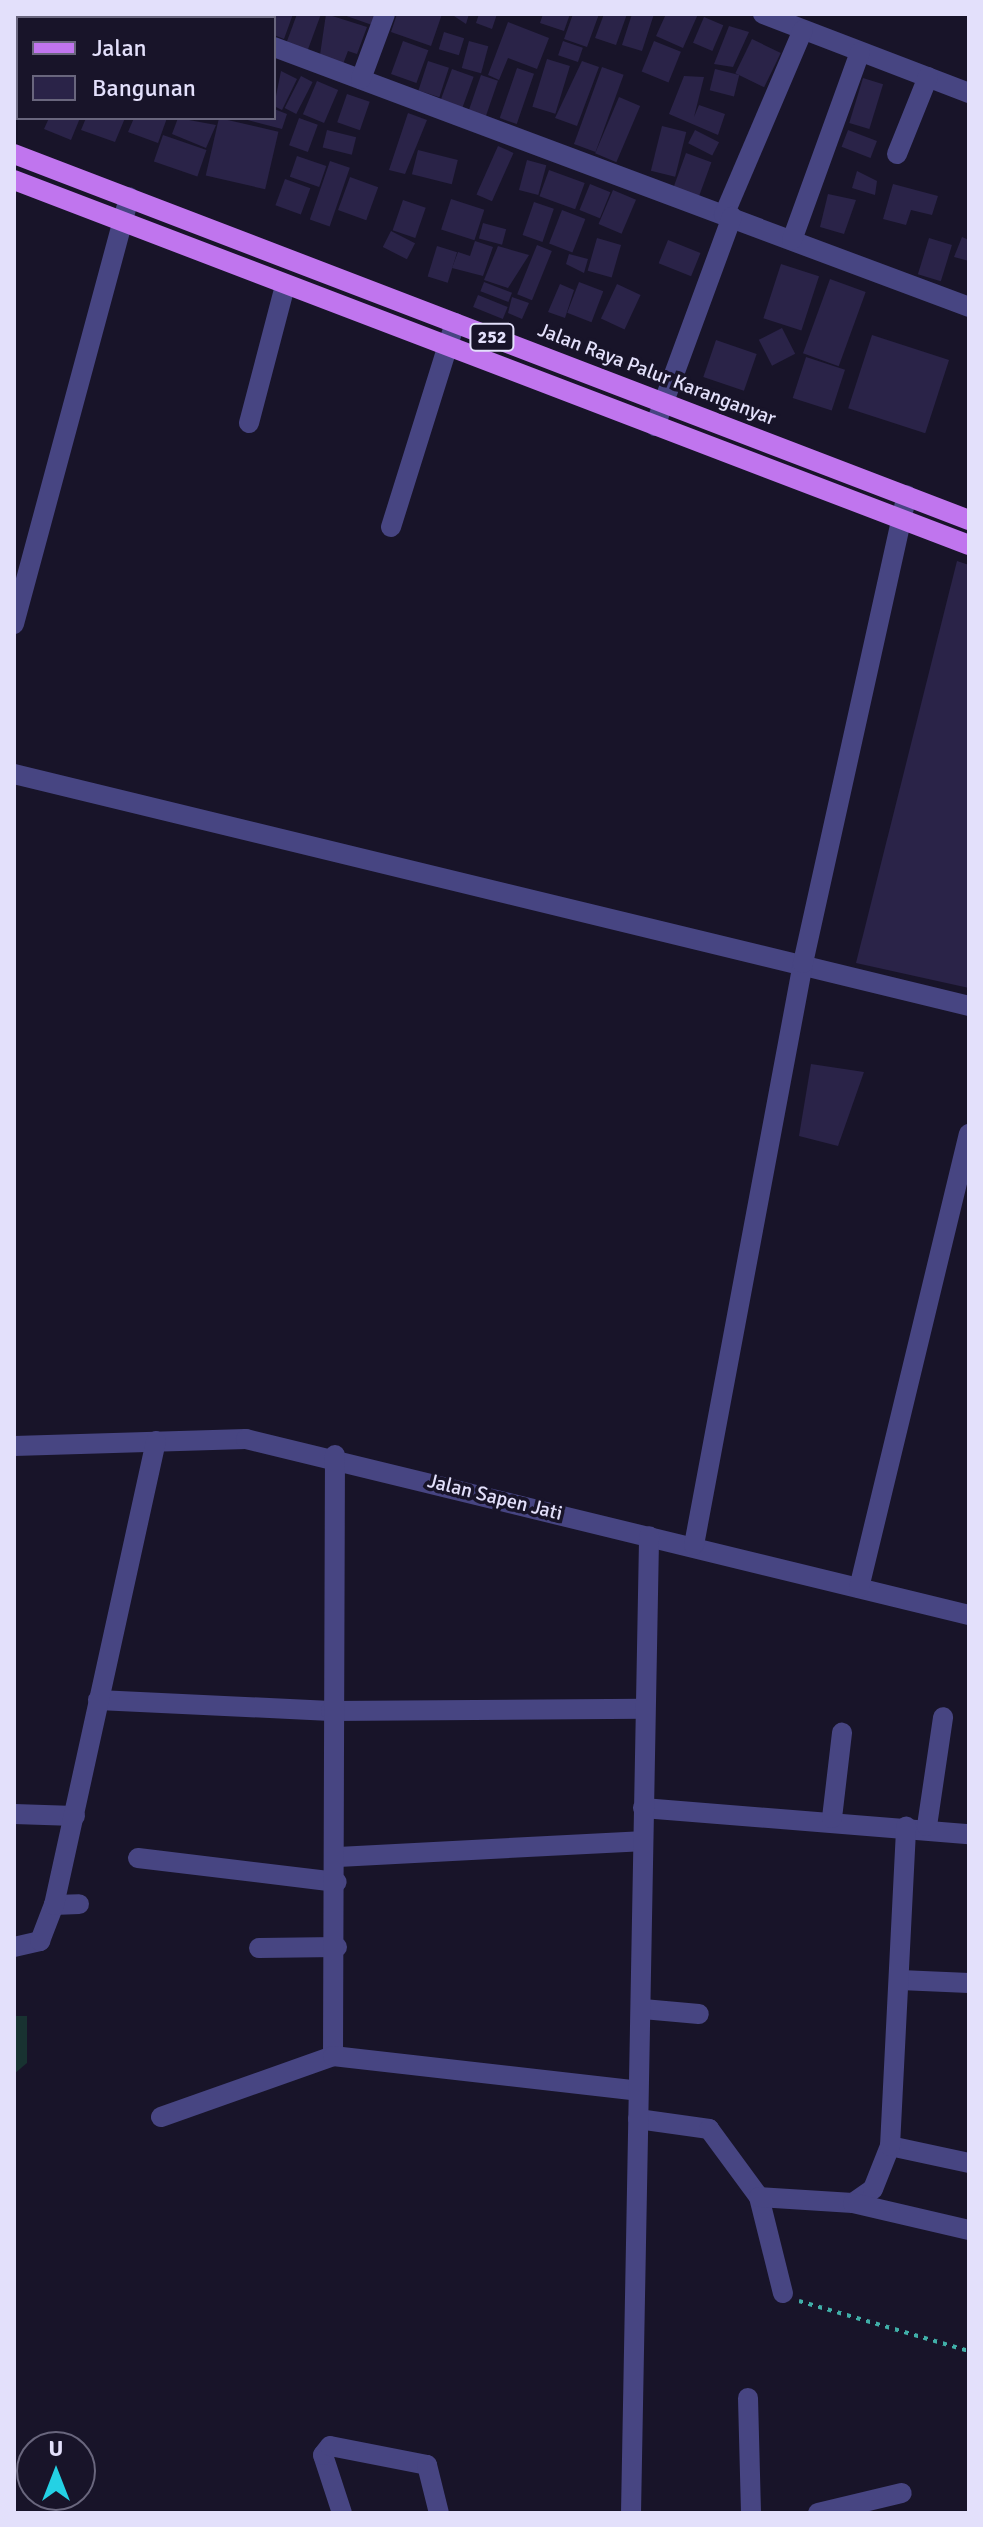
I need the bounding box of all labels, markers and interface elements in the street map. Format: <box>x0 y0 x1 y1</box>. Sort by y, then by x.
legend <box>16 16 276 120</box>
text: Jalan <box>92 33 147 63</box>
text: Bangunan <box>92 73 196 103</box>
street label: Jalan Raya Palur Karanganyar <box>535 317 779 431</box>
road number: 252 <box>468 323 516 351</box>
street label: Jalan Sapen Jati <box>425 1469 565 1525</box>
north arrow <box>16 2431 96 2511</box>
text: U <box>49 2435 63 2462</box>

